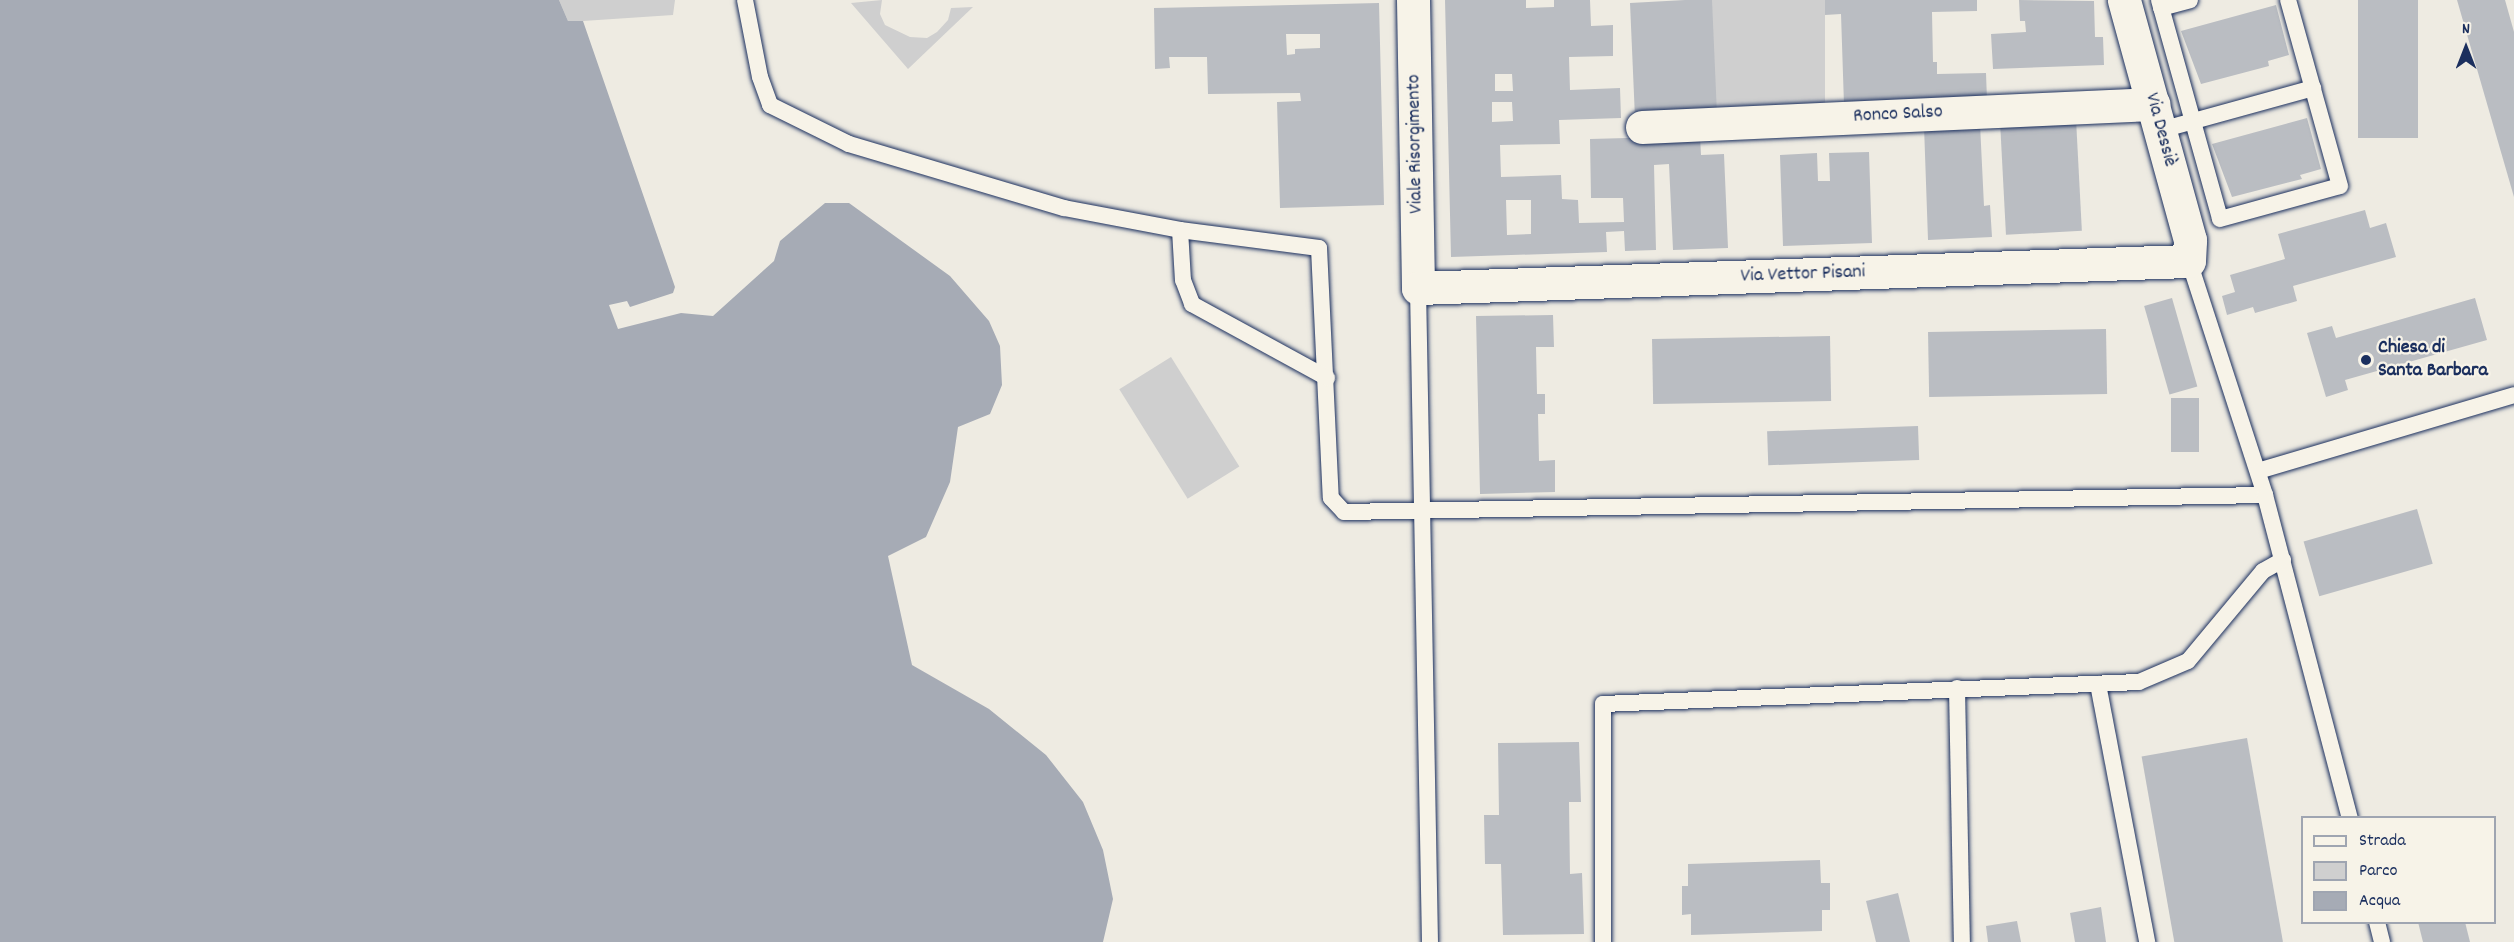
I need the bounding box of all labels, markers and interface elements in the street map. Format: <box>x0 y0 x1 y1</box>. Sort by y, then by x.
north arrow <box>2436 18 2496 78</box>
text: N <box>2462 18 2470 41</box>
street label: Viale Risorgimento <box>1403 74 1429 214</box>
street label: Via Dessiè <box>2139 90 2181 170</box>
street label: Ronco Salso <box>1853 101 1943 129</box>
street label: Via Vettor Pisani <box>1740 261 1866 289</box>
place label: Chiesa di Santa Barbara <box>2378 336 2488 383</box>
marker: Chiesa di Santa Barbara <box>2359 353 2373 367</box>
legend <box>2301 816 2496 924</box>
text: Strada <box>2359 829 2406 854</box>
text: Parco <box>2359 859 2398 884</box>
text: Acqua <box>2359 889 2400 914</box>

